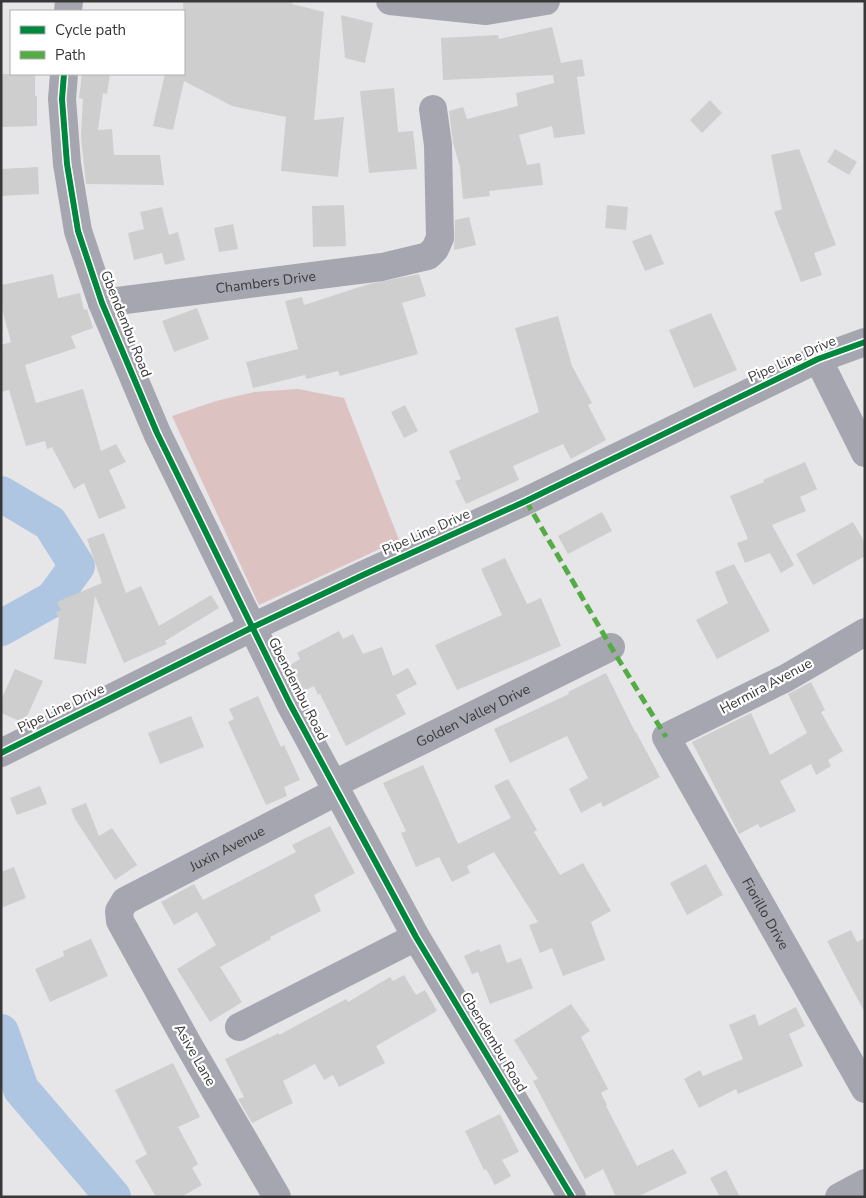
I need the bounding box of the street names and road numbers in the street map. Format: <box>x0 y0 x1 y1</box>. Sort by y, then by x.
street label: Chambers Drive <box>214 266 317 298</box>
street label: Gbendembu Road <box>96 268 156 380</box>
street label: Pipe Line Drive <box>745 331 839 387</box>
street label: Pipe Line Drive <box>379 504 473 560</box>
street label: Gbendembu Road <box>264 634 332 744</box>
street label: Hermira Avenue <box>717 654 815 718</box>
street label: Pipe Line Drive <box>14 679 108 737</box>
street label: Golden Valley Drive <box>413 679 533 752</box>
street label: Juxin Avenue <box>185 821 268 876</box>
street label: Fiorillo Drive <box>738 874 794 953</box>
street label: Gbendembu Road <box>457 988 531 1096</box>
street label: Asive Lane <box>170 1021 220 1089</box>

